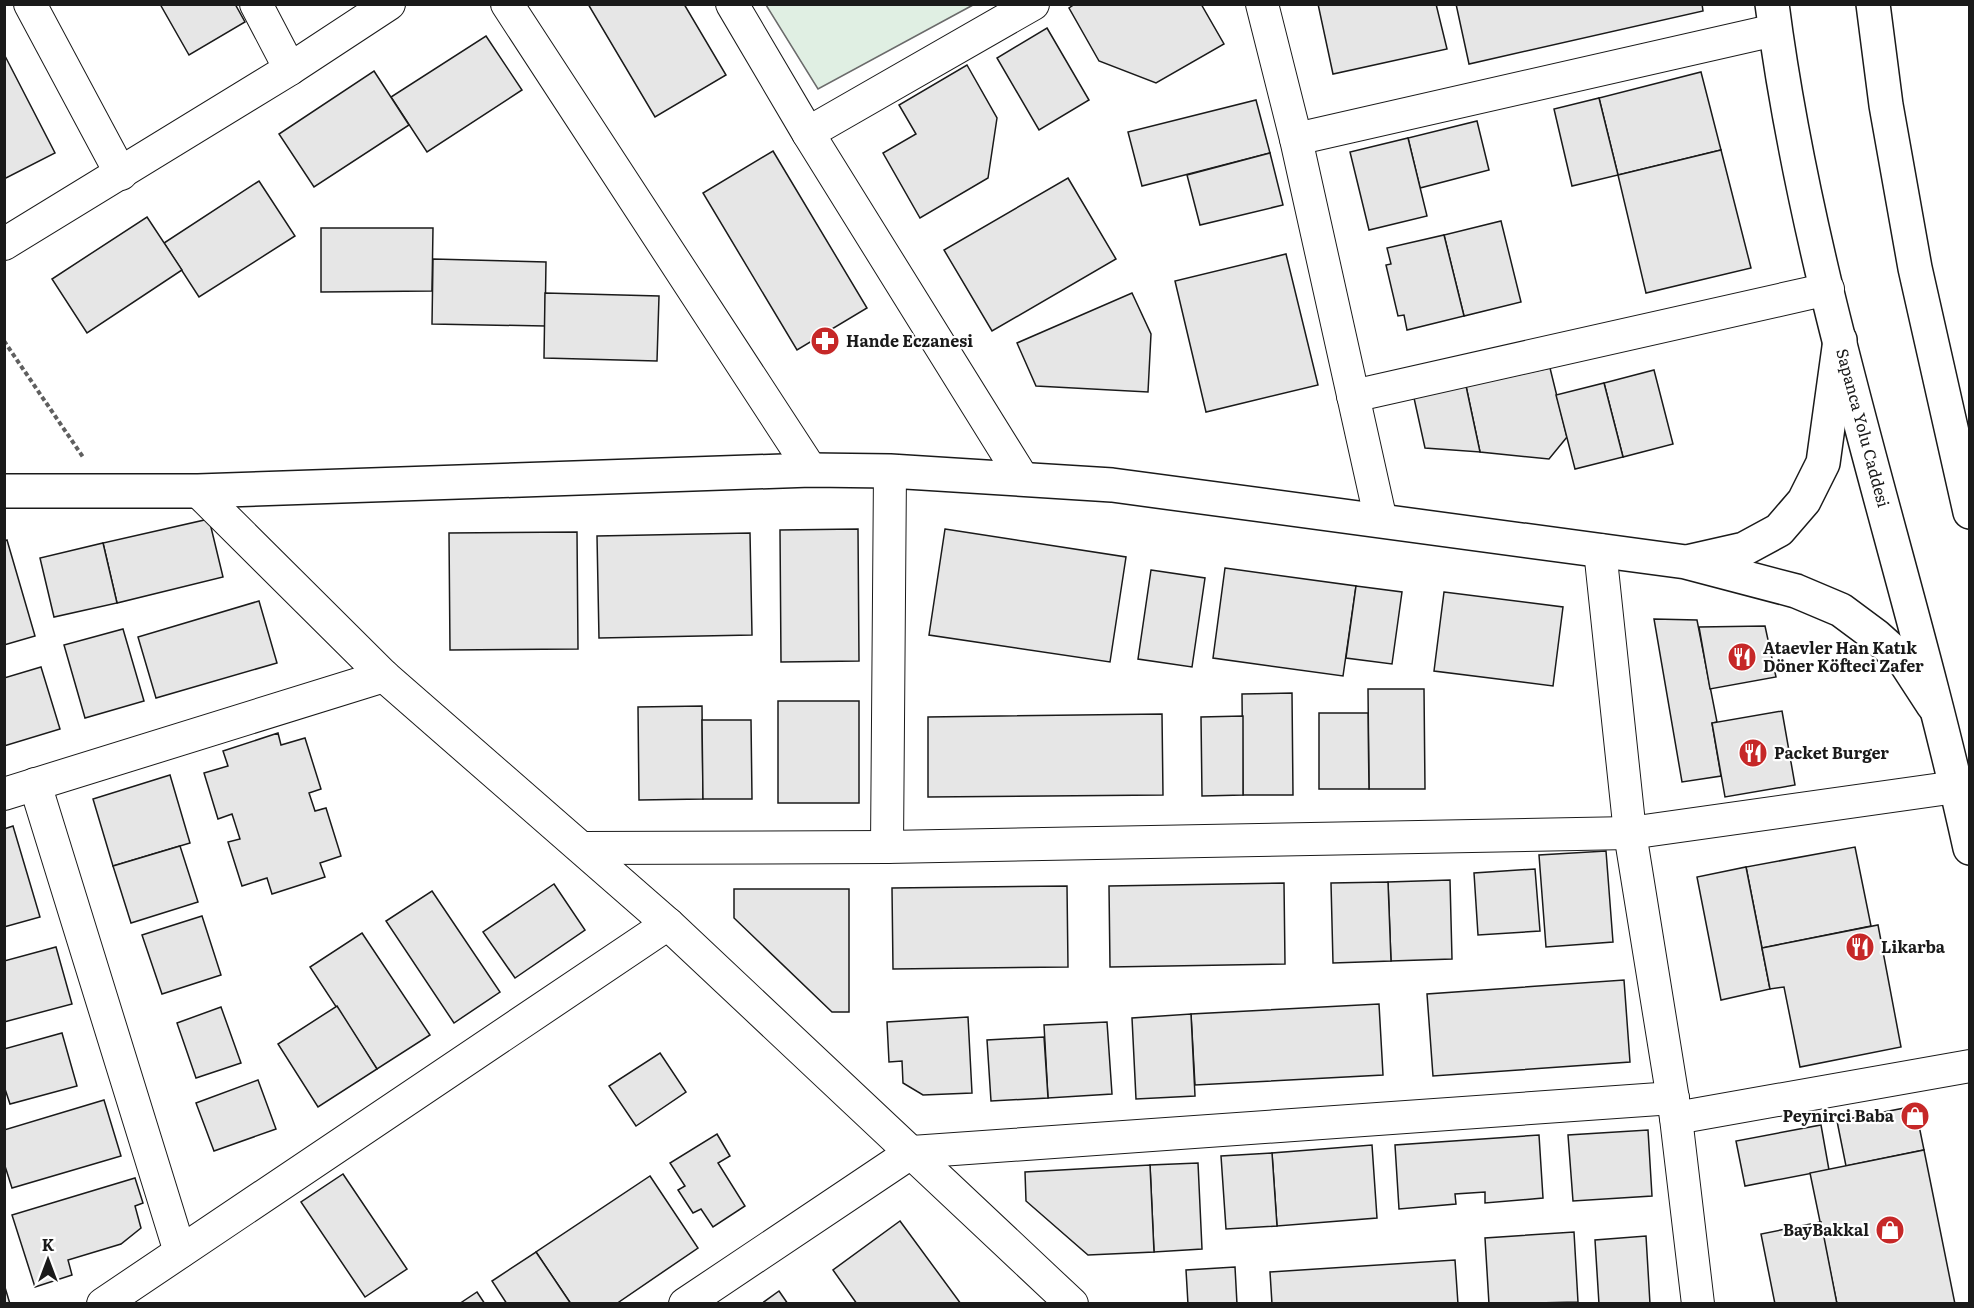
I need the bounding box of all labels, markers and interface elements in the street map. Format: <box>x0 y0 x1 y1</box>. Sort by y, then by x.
pharmacy icon: Hande Eczanesi <box>809 325 841 357</box>
place label: Hande Eczanesi <box>846 328 973 352</box>
street label: Sapanca Yolu Caddesi <box>1831 346 1897 510</box>
place label: Ataevler Han Katık Döner Köfteci Zafer <box>1763 635 1924 677</box>
restaurant icon: Ataevler Han Katık Döner Köfteci Zafer <box>1726 641 1758 673</box>
restaurant icon: Packet Burger <box>1737 737 1769 769</box>
place label: Packet Burger <box>1774 740 1889 764</box>
restaurant icon: Likarba <box>1844 931 1876 963</box>
place label: Likarba <box>1881 934 1946 958</box>
shop icon: Peynirci Baba <box>1899 1100 1931 1132</box>
place label: Peynirci Baba <box>1782 1103 1895 1127</box>
shop icon: BayBakkal <box>1874 1214 1906 1246</box>
place label: BayBakkal <box>1783 1217 1869 1241</box>
north arrow <box>18 1230 78 1290</box>
text: K <box>42 1232 55 1256</box>

